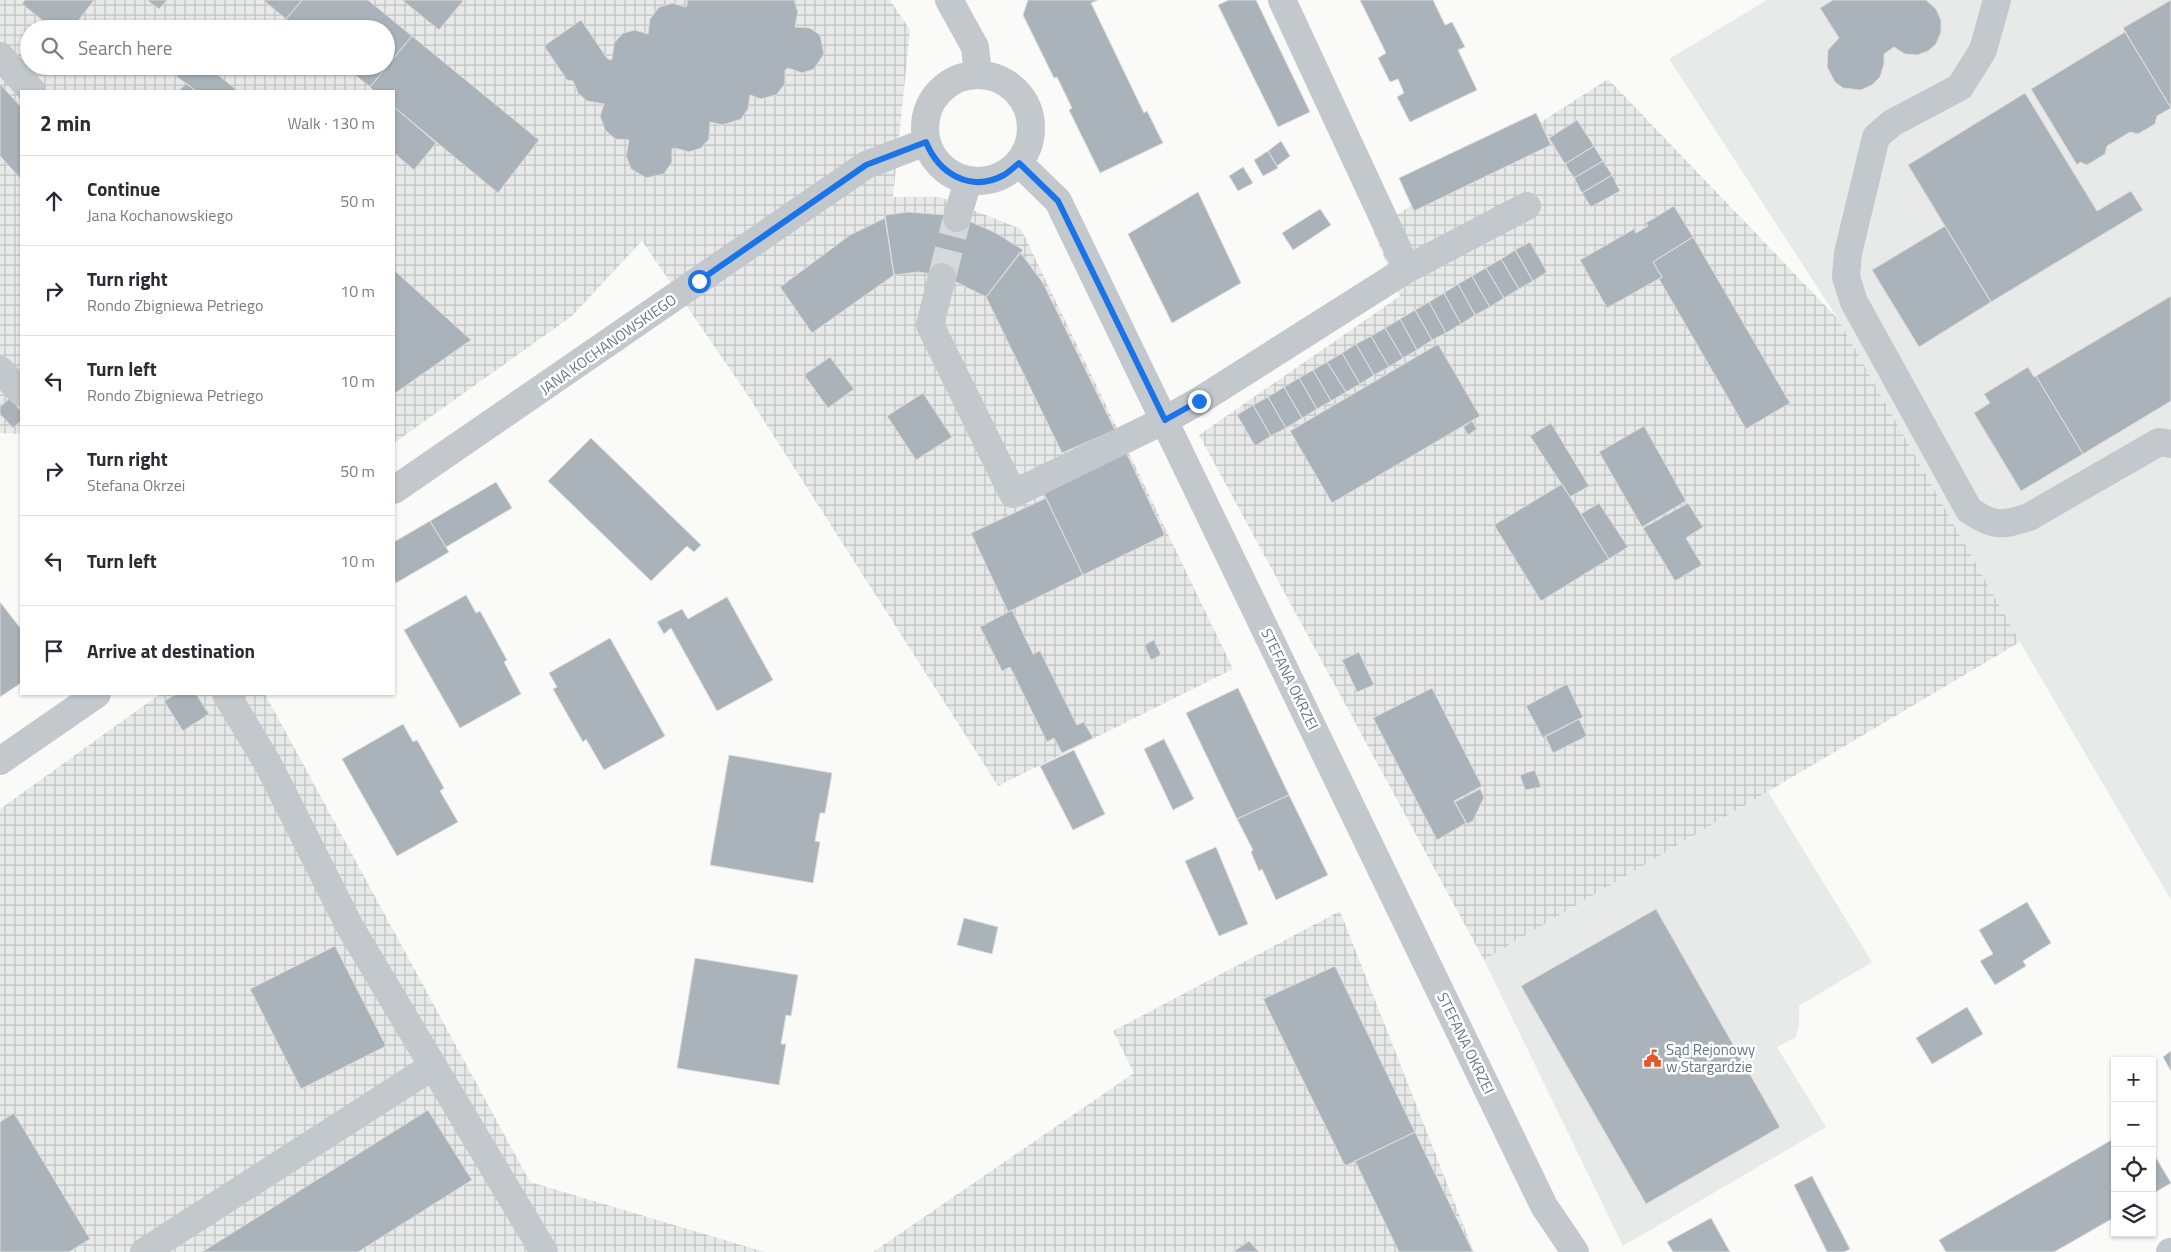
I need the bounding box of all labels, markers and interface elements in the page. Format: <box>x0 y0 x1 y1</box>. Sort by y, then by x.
search box <box>20 20 395 75</box>
text: Search here <box>78 33 172 62</box>
icon: search <box>38 34 66 62</box>
text: 2 min <box>40 107 91 139</box>
text: Walk · 130 m <box>287 111 375 135</box>
text: Continue <box>87 174 160 203</box>
icon: ahead <box>40 187 68 215</box>
text: 50 m <box>340 189 375 213</box>
text: Jana Kochanowskiego <box>87 203 233 227</box>
text: Turn right <box>87 264 168 293</box>
route start <box>688 270 711 293</box>
icon: right <box>40 277 68 305</box>
text: 10 m <box>340 279 375 303</box>
street label: JANA KOCHANOWSKIEGO <box>535 288 681 400</box>
text: Rondo Zbigniewa Petriego <box>87 293 264 317</box>
text: Turn left <box>87 354 157 383</box>
icon: left <box>40 367 68 395</box>
text: 10 m <box>340 369 375 393</box>
text: Rondo Zbigniewa Petriego <box>87 383 264 407</box>
route end <box>1188 390 1211 413</box>
text: Turn right <box>87 444 168 473</box>
icon: right <box>40 457 68 485</box>
text: 50 m <box>340 459 375 483</box>
text: Stefana Okrzei <box>87 473 185 497</box>
text: Turn left <box>87 546 157 575</box>
icon: left <box>40 547 68 575</box>
text: 10 m <box>340 549 375 573</box>
street label: STEFANA OKRZEI <box>1255 624 1325 734</box>
text: Arrive at destination <box>87 636 255 665</box>
icon: arrive <box>40 637 68 665</box>
street label: STEFANA OKRZEI <box>1431 988 1501 1098</box>
place label: Sąd Rejonowy w Stargardzie <box>1666 1038 1755 1078</box>
public building icon: Sąd Rejonowy w Stargardzie <box>1642 1048 1662 1068</box>
map controls <box>2111 1057 2156 1237</box>
button: + <box>2111 1057 2156 1102</box>
button: − <box>2111 1102 2156 1147</box>
button: locate <box>2111 1147 2156 1192</box>
button: layers <box>2111 1192 2156 1237</box>

